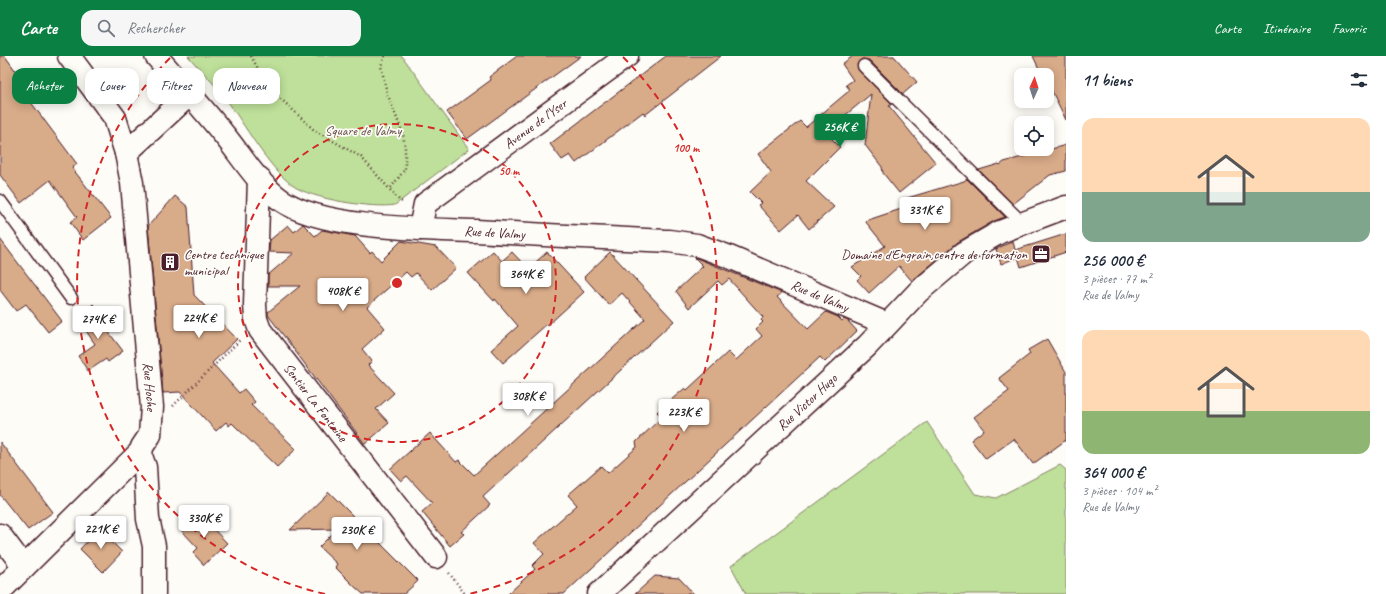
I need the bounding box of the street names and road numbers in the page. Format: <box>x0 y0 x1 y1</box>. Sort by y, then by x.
street label: Avenue de l'Yser <box>501 95 571 152</box>
street label: Rue de Valmy <box>464 223 526 243</box>
street label: Rue de Valmy <box>788 276 852 316</box>
street label: Sentier La Fontaine <box>280 360 352 446</box>
street label: Rue Hoche <box>139 362 160 413</box>
street label: Rue Victor Hugo <box>773 369 841 434</box>

